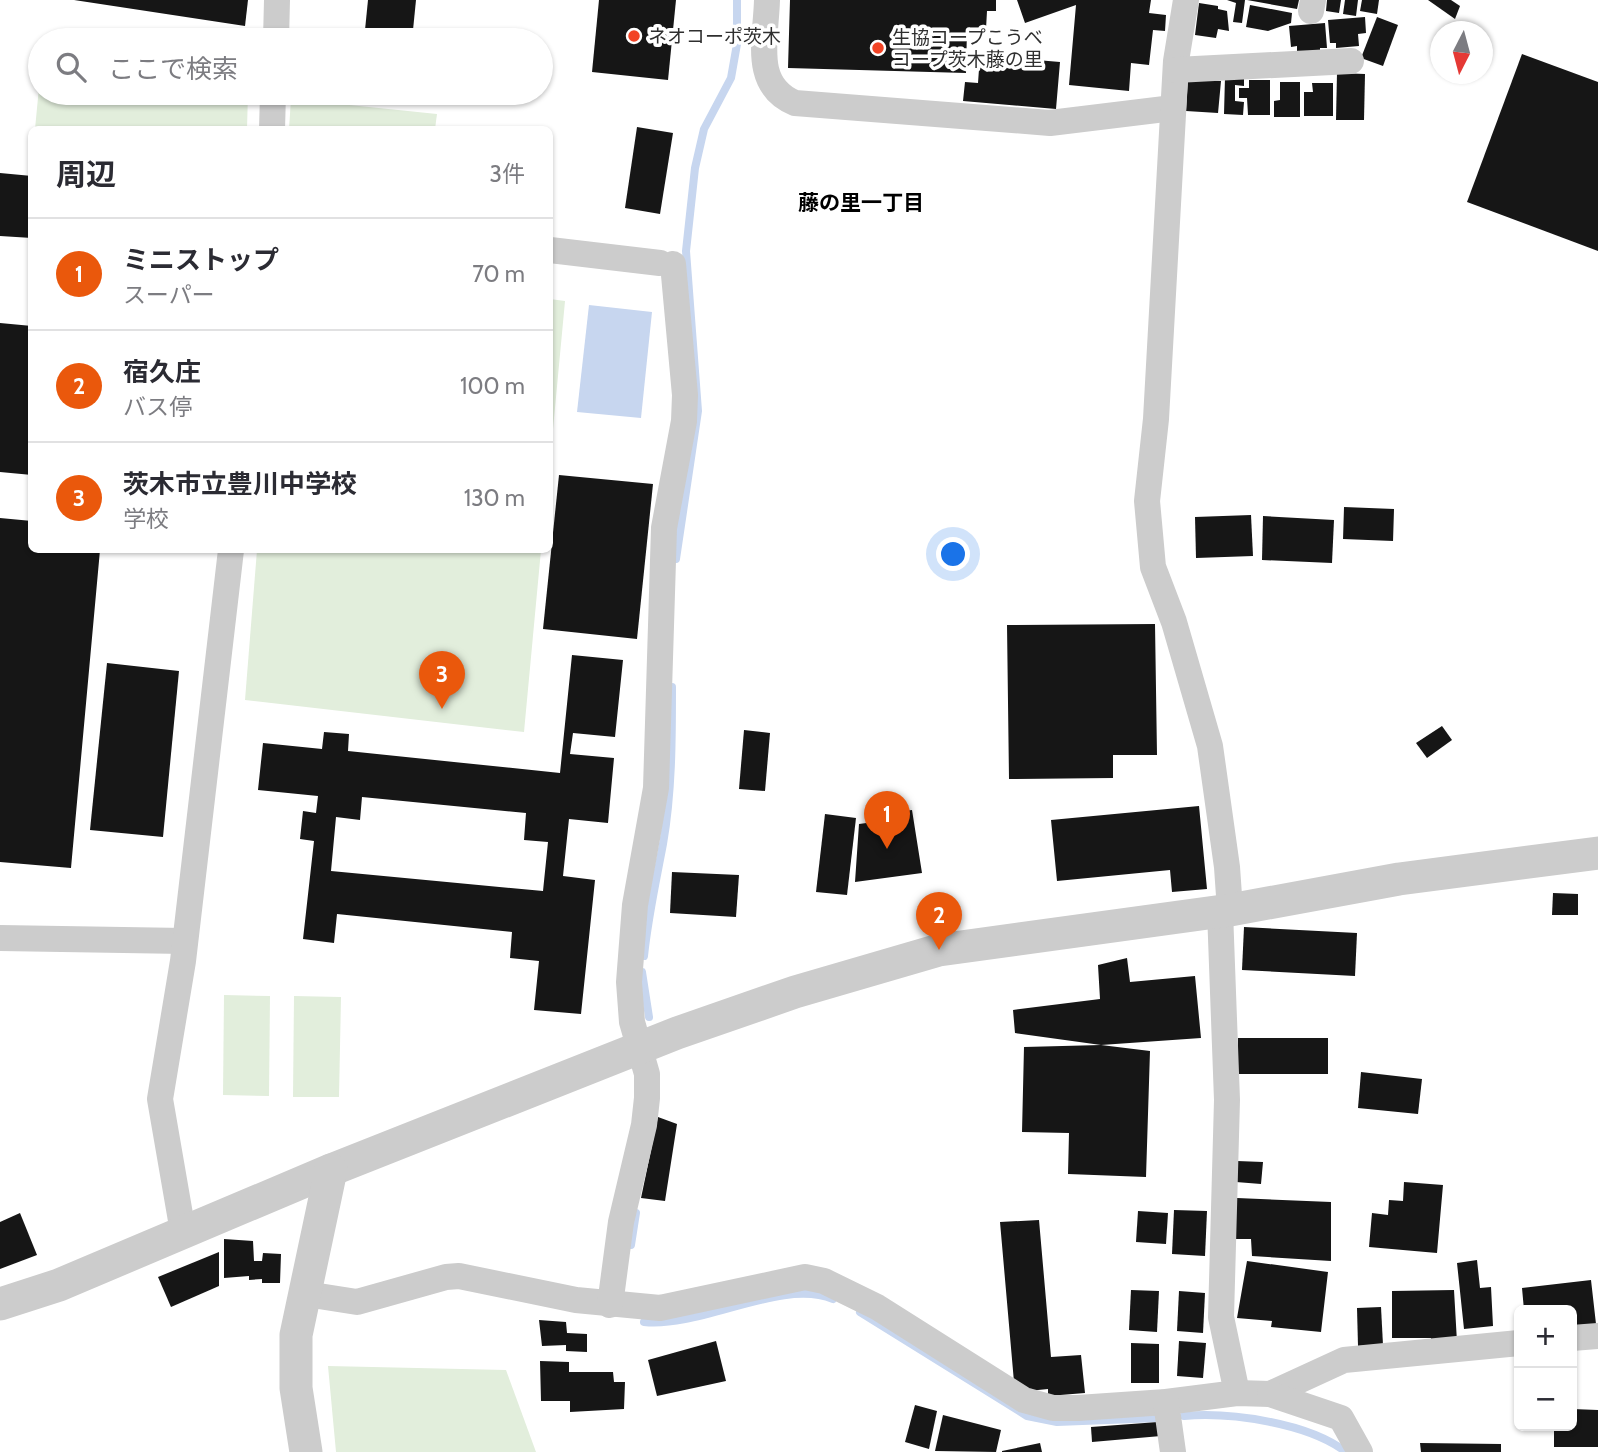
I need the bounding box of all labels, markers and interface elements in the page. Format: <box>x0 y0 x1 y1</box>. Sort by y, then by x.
north arrow <box>1430 21 1493 84</box>
place label: ネオコーポ茨木 <box>648 25 781 48</box>
place label: 生協コープこうべ コープ茨木藤の里 <box>892 26 1043 71</box>
search box <box>28 28 553 105</box>
marker: ネオコーポ茨木 <box>626 28 642 44</box>
marker: 生協コープこうべ コープ茨木藤の里 <box>870 40 886 56</box>
icon: search <box>52 48 90 86</box>
text: ここで検索 <box>108 53 238 85</box>
text: 周辺 <box>56 156 116 193</box>
text: 3件 <box>490 160 525 188</box>
district label: 藤の里一丁目 <box>798 190 924 215</box>
text: ミニストップ <box>123 244 279 276</box>
text: 1 <box>75 260 83 288</box>
text: 70 m <box>472 260 525 288</box>
text: スーパー <box>123 281 215 309</box>
text: 宿久庄 <box>123 356 201 388</box>
text: 2 <box>73 372 85 400</box>
text: 100 m <box>460 372 525 400</box>
text: バス停 <box>123 393 192 421</box>
text: 茨木市立豊川中学校 <box>123 468 357 500</box>
text: 3 <box>73 484 85 512</box>
text: 130 m <box>464 484 525 512</box>
text: 学校 <box>123 505 169 533</box>
your location <box>936 537 970 571</box>
pin: 3 <box>419 651 465 709</box>
pin: 1 <box>864 791 910 849</box>
pin: 2 <box>916 892 962 950</box>
map controls <box>1514 1305 1577 1431</box>
button: + <box>1514 1305 1577 1368</box>
button: − <box>1514 1368 1577 1431</box>

